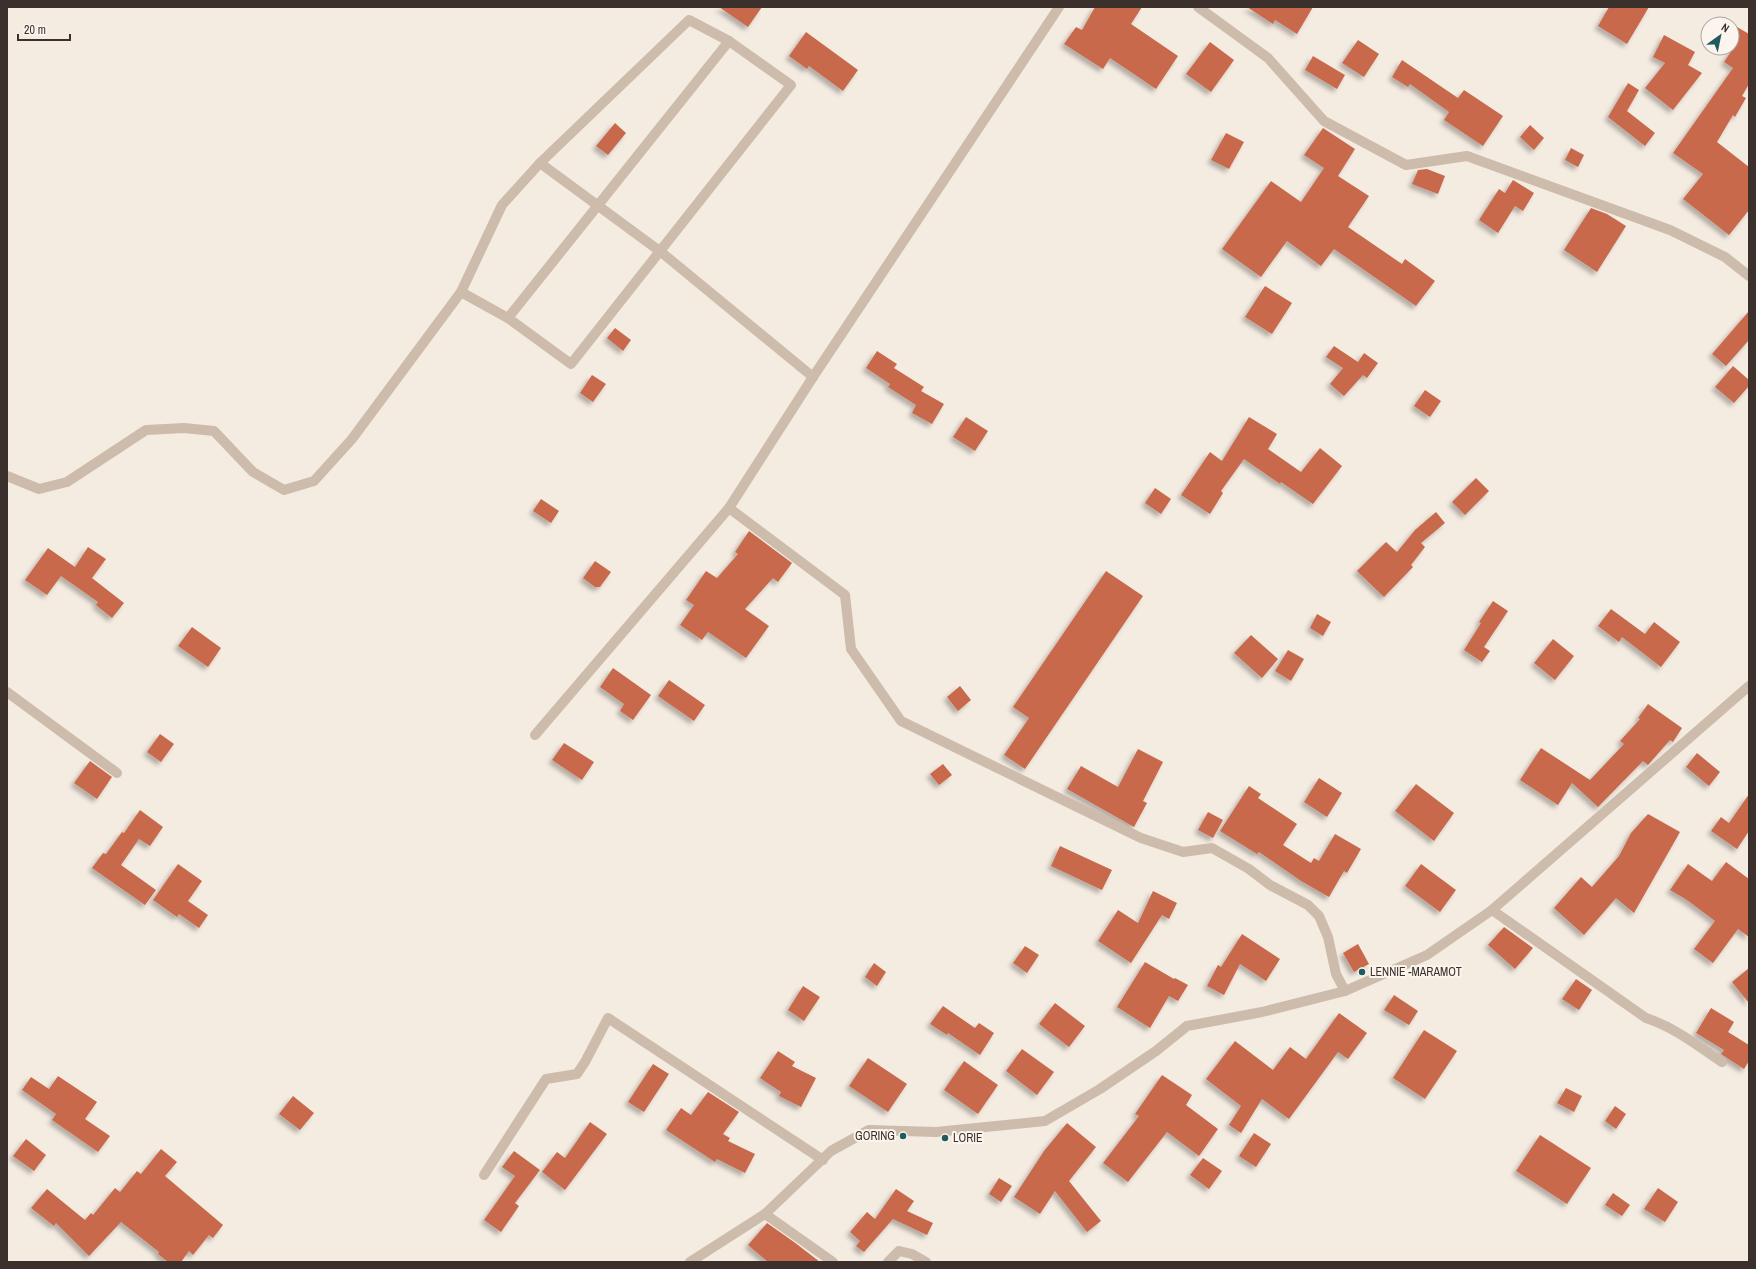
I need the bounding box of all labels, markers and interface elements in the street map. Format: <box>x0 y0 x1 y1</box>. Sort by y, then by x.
scale bar <box>18 16 70 42</box>
north arrow <box>1700 16 1740 56</box>
text: N <box>1719 20 1732 35</box>
text: 20 m <box>24 22 46 38</box>
place label: LENNIE -MARAMOT <box>1370 964 1462 980</box>
marker: LENNIE -MARAMOT <box>1357 967 1367 977</box>
place label: GORING <box>855 1128 895 1144</box>
place label: LORIE <box>953 1130 983 1146</box>
marker: GORING <box>898 1131 908 1141</box>
marker: LORIE <box>940 1133 950 1143</box>

